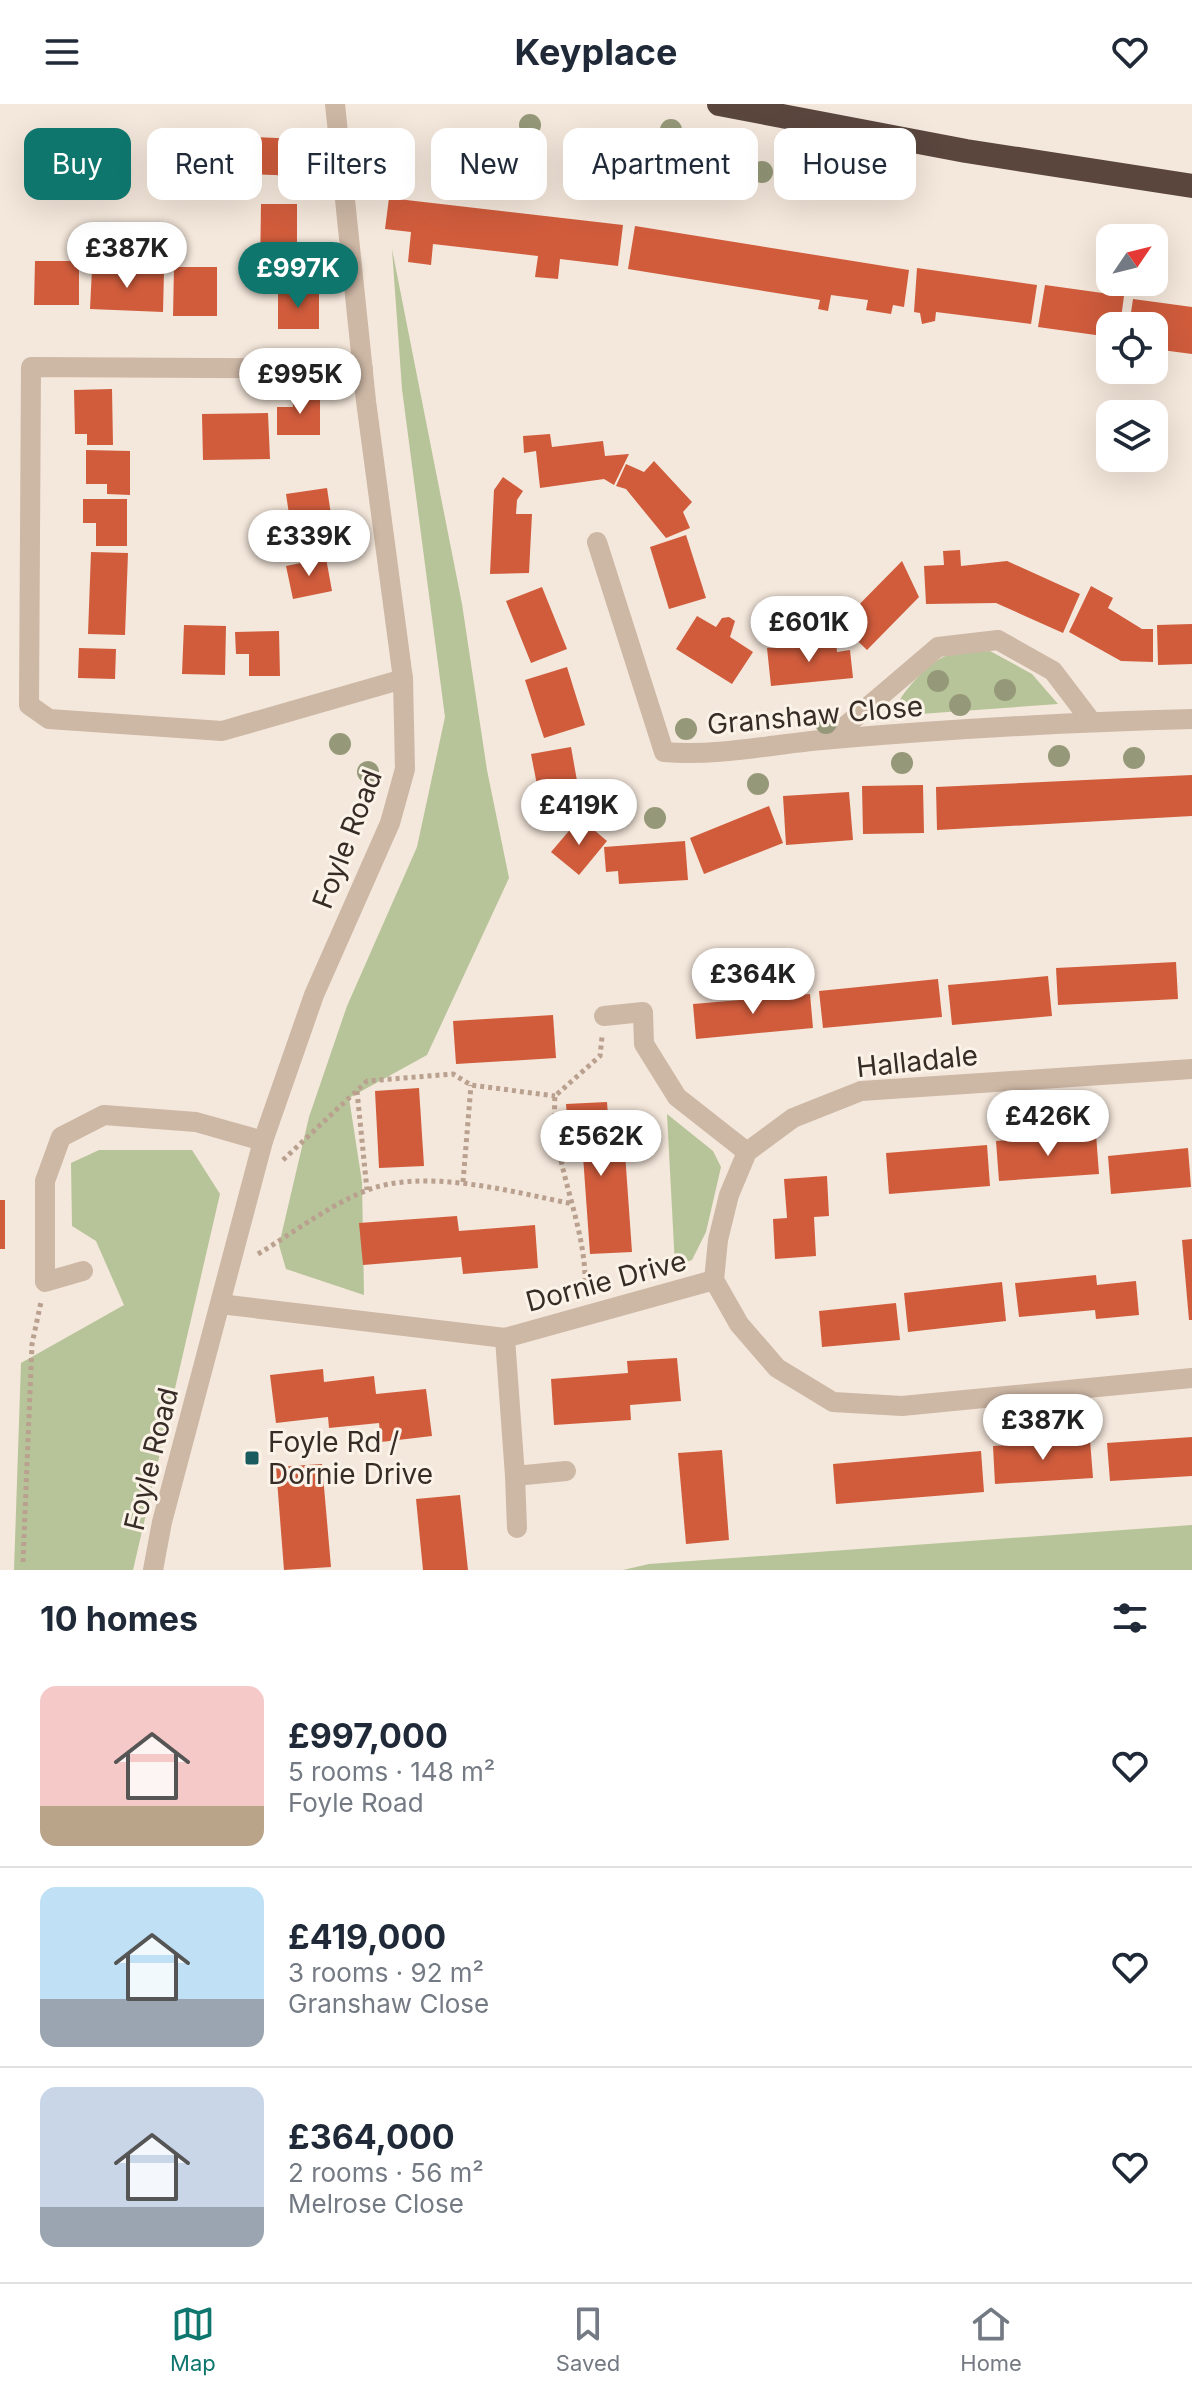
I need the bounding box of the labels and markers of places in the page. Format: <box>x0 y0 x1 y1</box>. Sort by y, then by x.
pin: £387K <box>71 222 183 290</box>
pin: £997K <box>242 242 354 310</box>
pin: £995K <box>244 348 356 416</box>
pin: £339K <box>253 510 365 578</box>
pin: £601K <box>753 596 865 664</box>
pin: £419K <box>523 779 635 847</box>
pin: £364K <box>697 948 809 1016</box>
pin: £426K <box>992 1090 1104 1158</box>
pin: £562K <box>545 1110 657 1178</box>
pin: £387K <box>987 1394 1099 1462</box>
place label: Foyle Rd / Dornie Drive <box>268 1425 433 1491</box>
marker: Foyle Rd / Dornie Drive <box>243 1449 261 1467</box>

